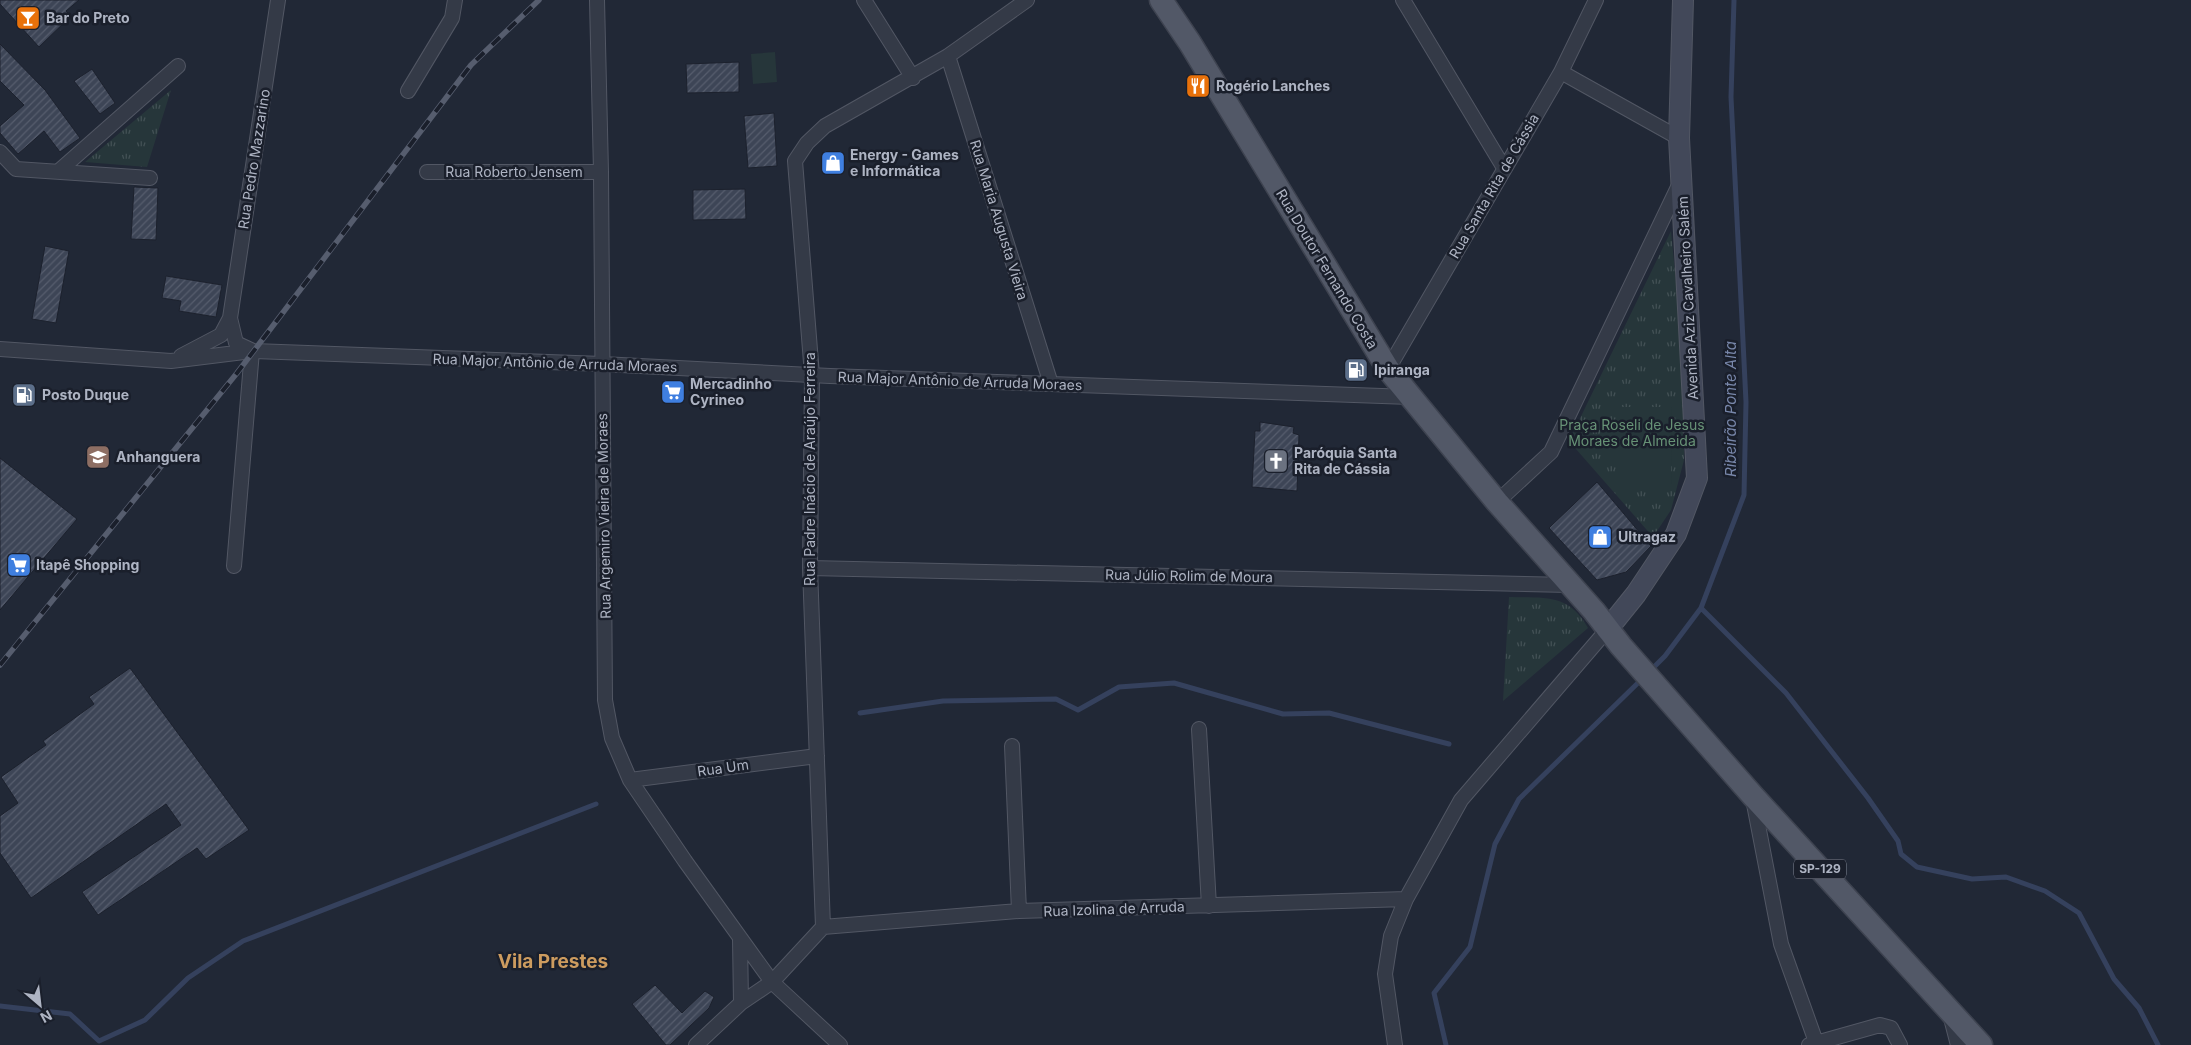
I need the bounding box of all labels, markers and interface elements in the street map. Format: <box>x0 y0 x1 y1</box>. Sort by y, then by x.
bar icon: Bar do Preto <box>15 5 41 31</box>
place label: Bar do Preto <box>46 9 130 26</box>
restaurant icon: Rogério Lanches <box>1185 73 1211 99</box>
place label: Rogério Lanches <box>1216 77 1330 94</box>
street label: Rua Pedro Mazzarino <box>234 88 273 230</box>
street label: Rua Santa Rita de Cássia <box>1445 110 1542 261</box>
street label: Rua Maria Augusta Vieira <box>967 138 1032 302</box>
place label: Energy - Games e Informática <box>850 146 959 179</box>
shop icon: Energy - Games e Informática <box>820 150 846 176</box>
street label: Rua Roberto Jensem <box>445 163 583 180</box>
street label: Rua Doutor Fernando Costa <box>1273 186 1382 352</box>
street label: Avenida Aziz Cavalheiro Salém <box>1674 196 1701 400</box>
water label: Ribeirão Ponte Alta <box>1721 341 1740 477</box>
street label: Rua Major Antônio de Arruda Moraes <box>432 350 678 375</box>
street label: Rua Padre Inácio de Araújo Ferreira <box>801 352 818 586</box>
fuel station icon: Ipiranga <box>1343 357 1369 383</box>
place label: Ipiranga <box>1374 361 1430 378</box>
street label: Rua Major Antônio de Arruda Moraes <box>837 368 1083 393</box>
place label: Mercadinho Cyrineo <box>690 375 772 408</box>
supermarket icon: Mercadinho Cyrineo <box>660 379 686 405</box>
fuel station icon: Posto Duque <box>11 382 37 408</box>
place label: Posto Duque <box>42 386 129 403</box>
street label: Rua Argemiro Vieira de Moraes <box>593 413 614 619</box>
park label: Praça Roseli de Jesus Moraes de Almeida <box>1559 416 1705 449</box>
school or university icon: Anhanguera <box>85 444 111 470</box>
place label: Paróquia Santa Rita de Cássia <box>1294 444 1397 477</box>
place label: Anhanguera <box>116 448 200 465</box>
church icon: Paróquia Santa Rita de Cássia <box>1263 448 1289 474</box>
shop icon: Ultragaz <box>1587 524 1613 550</box>
place label: Ultragaz <box>1618 528 1676 545</box>
supermarket icon: Itapê Shopping <box>6 552 32 578</box>
place label: Itapê Shopping <box>36 556 139 573</box>
street label: Rua Júlio Rolim de Moura <box>1105 566 1273 585</box>
street label: Rua Um <box>696 755 750 780</box>
road number: SP-129 <box>1794 860 1846 879</box>
street label: Rua Izolina de Arruda <box>1043 898 1185 919</box>
district label: Vila Prestes <box>498 950 608 973</box>
north arrow <box>15 980 65 1030</box>
text: N <box>38 1007 55 1027</box>

